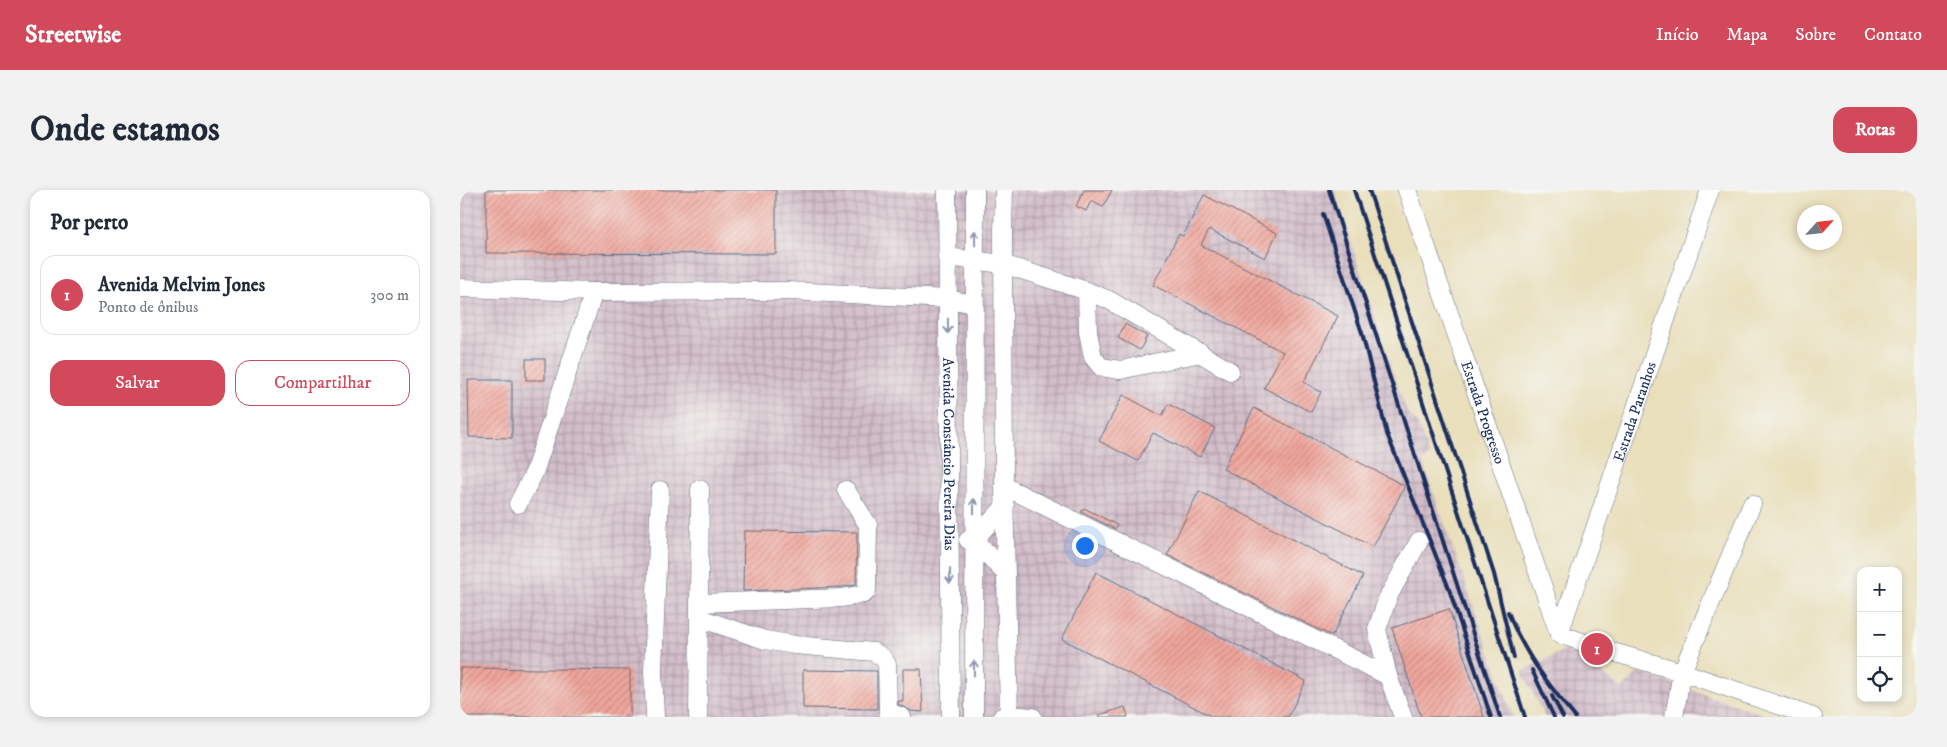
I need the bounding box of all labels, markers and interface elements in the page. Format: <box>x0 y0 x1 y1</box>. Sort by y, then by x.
text: Streetwise <box>25 20 121 50</box>
text: Início <box>1656 24 1699 46</box>
text: Mapa <box>1727 24 1767 46</box>
text: Sobre <box>1795 24 1836 46</box>
text: Contato <box>1864 24 1922 46</box>
button: Rotas <box>1833 107 1917 153</box>
text: Onde estamos <box>30 108 220 152</box>
north arrow <box>1797 205 1842 250</box>
text: Por perto <box>50 210 128 236</box>
one-way arrow <box>970 231 980 247</box>
text: Avenida Melvim Jones <box>98 274 265 297</box>
text: 1 <box>64 285 70 305</box>
text: 300 m <box>370 285 409 305</box>
text: Ponto de ônibus <box>98 297 198 317</box>
one-way arrow <box>943 318 953 334</box>
street label: Avenida Constâncio Pereira Dias <box>939 357 959 551</box>
street label: Estrada Progresso <box>1457 358 1510 466</box>
street label: Estrada Paranhos <box>1609 359 1660 464</box>
button: Salvar <box>50 360 225 406</box>
button: Compartilhar <box>235 360 410 406</box>
one-way arrow <box>969 498 979 514</box>
your location <box>1072 533 1098 559</box>
map controls <box>1857 567 1902 702</box>
button: + <box>1857 567 1902 612</box>
one-way arrow <box>945 568 955 584</box>
button: − <box>1857 612 1902 657</box>
pin: 1 <box>1581 630 1613 668</box>
button: locate <box>1857 657 1902 702</box>
one-way arrow <box>969 661 979 677</box>

